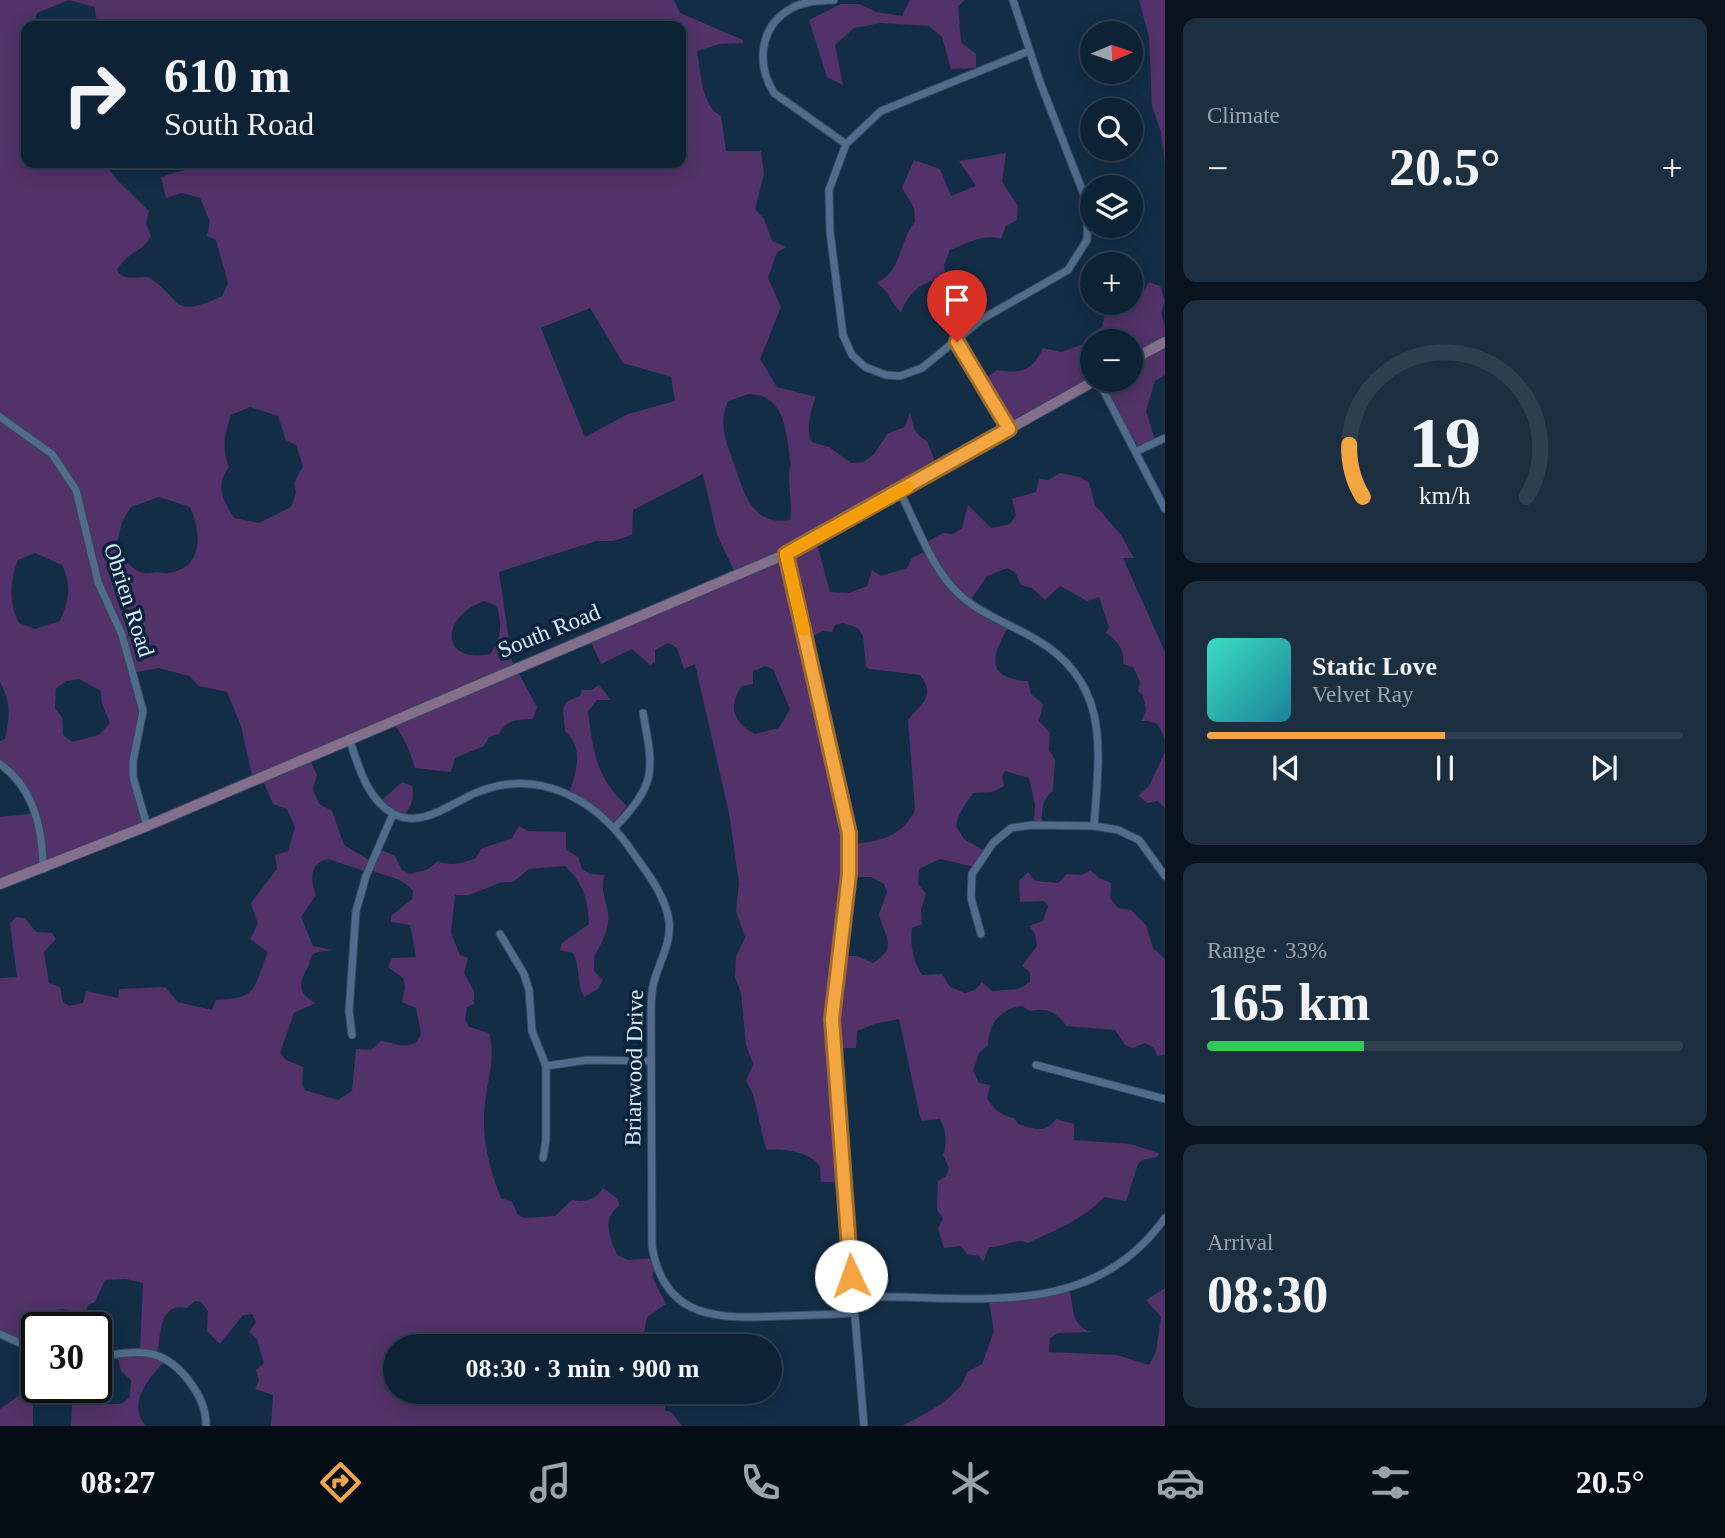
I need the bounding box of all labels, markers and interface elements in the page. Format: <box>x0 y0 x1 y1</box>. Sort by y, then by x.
north arrow <box>1080 21 1143 84</box>
map controls <box>1080 21 1143 392</box>
text: 610 m <box>164 48 291 103</box>
icon: right <box>49 49 140 140</box>
button: search <box>1080 98 1143 161</box>
text: Climate <box>1207 103 1280 128</box>
text: South Road <box>164 106 314 142</box>
text: 20.5° <box>1389 139 1501 196</box>
text: − <box>1207 147 1228 189</box>
text: + <box>1662 147 1683 189</box>
button: layers <box>1080 175 1143 238</box>
button: + <box>1080 252 1143 315</box>
pin <box>927 270 987 342</box>
icon: arrive <box>938 281 976 319</box>
button: − <box>1080 329 1143 392</box>
text: 19 <box>1409 403 1481 484</box>
text: km/h <box>1419 482 1471 509</box>
street label: Obrien Road <box>99 540 159 661</box>
street label: South Road <box>494 599 604 663</box>
text: Static Love <box>1312 652 1437 681</box>
text: Velvet Ray <box>1312 682 1414 707</box>
icon: previous <box>1267 749 1305 787</box>
icon: pause <box>1426 749 1464 787</box>
icon: next <box>1585 749 1623 787</box>
text: Range · 33% <box>1207 938 1327 963</box>
text: 165 km <box>1207 974 1370 1031</box>
street label: Briarwood Drive <box>620 990 648 1146</box>
text: Arrival <box>1207 1230 1273 1255</box>
position arrow <box>814 1239 888 1313</box>
text: 08:30 <box>1207 1266 1328 1323</box>
speed limit sign: 30 <box>21 1312 112 1403</box>
text: 08:30 · 3 min · 900 m <box>466 1354 700 1383</box>
icon: directions <box>316 1458 365 1507</box>
icon: music <box>526 1458 575 1507</box>
icon: phone <box>736 1458 785 1507</box>
icon: climate <box>946 1458 995 1507</box>
icon: car <box>1156 1458 1205 1507</box>
icon: filters <box>1366 1458 1415 1507</box>
text: 08:27 <box>80 1464 155 1500</box>
text: 20.5° <box>1576 1464 1644 1500</box>

